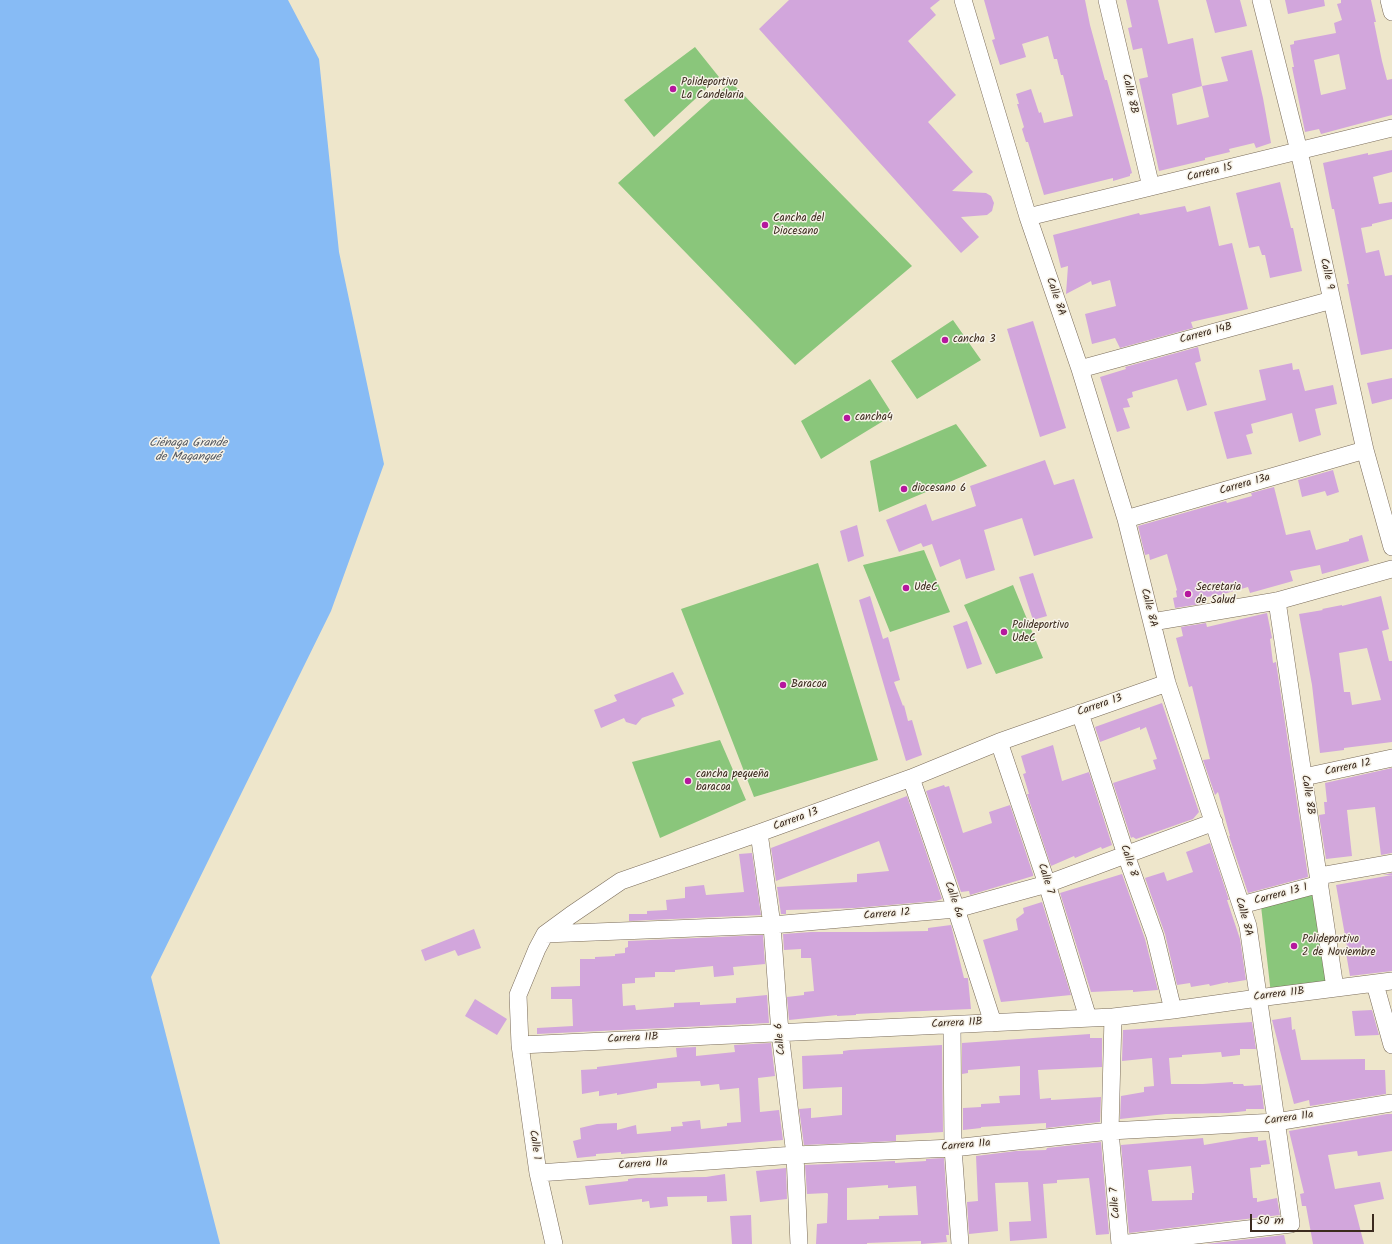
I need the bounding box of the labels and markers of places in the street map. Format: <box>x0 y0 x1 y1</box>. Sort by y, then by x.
place label: Polideportivo La Candelaria <box>681 76 744 102</box>
marker: Polideportivo La Candelaria <box>668 84 678 94</box>
place label: Cancha del Diocesano <box>773 212 824 238</box>
marker: Cancha del Diocesano <box>760 220 770 230</box>
place label: cancha 3 <box>953 333 996 347</box>
marker: cancha 3 <box>940 335 950 345</box>
place label: cancha4 <box>855 411 893 425</box>
marker: cancha4 <box>842 413 852 423</box>
place label: diocesano 6 <box>912 482 966 496</box>
marker: diocesano 6 <box>899 484 909 494</box>
place label: UdeC <box>914 581 938 595</box>
place label: Secretaria de Salud <box>1196 581 1241 607</box>
marker: UdeC <box>901 583 911 593</box>
marker: Secretaria de Salud <box>1183 589 1193 599</box>
place label: Polideportivo UdeC <box>1012 619 1069 645</box>
marker: Polideportivo UdeC <box>999 627 1009 637</box>
place label: Baracoa <box>791 678 827 692</box>
marker: Baracoa <box>778 680 788 690</box>
place label: cancha pequeña baracoa <box>696 768 769 794</box>
marker: cancha pequeña baracoa <box>683 776 693 786</box>
place label: Polideportivo 2 de Noviembre <box>1302 933 1375 959</box>
marker: Polideportivo 2 de Noviembre <box>1289 941 1299 951</box>

